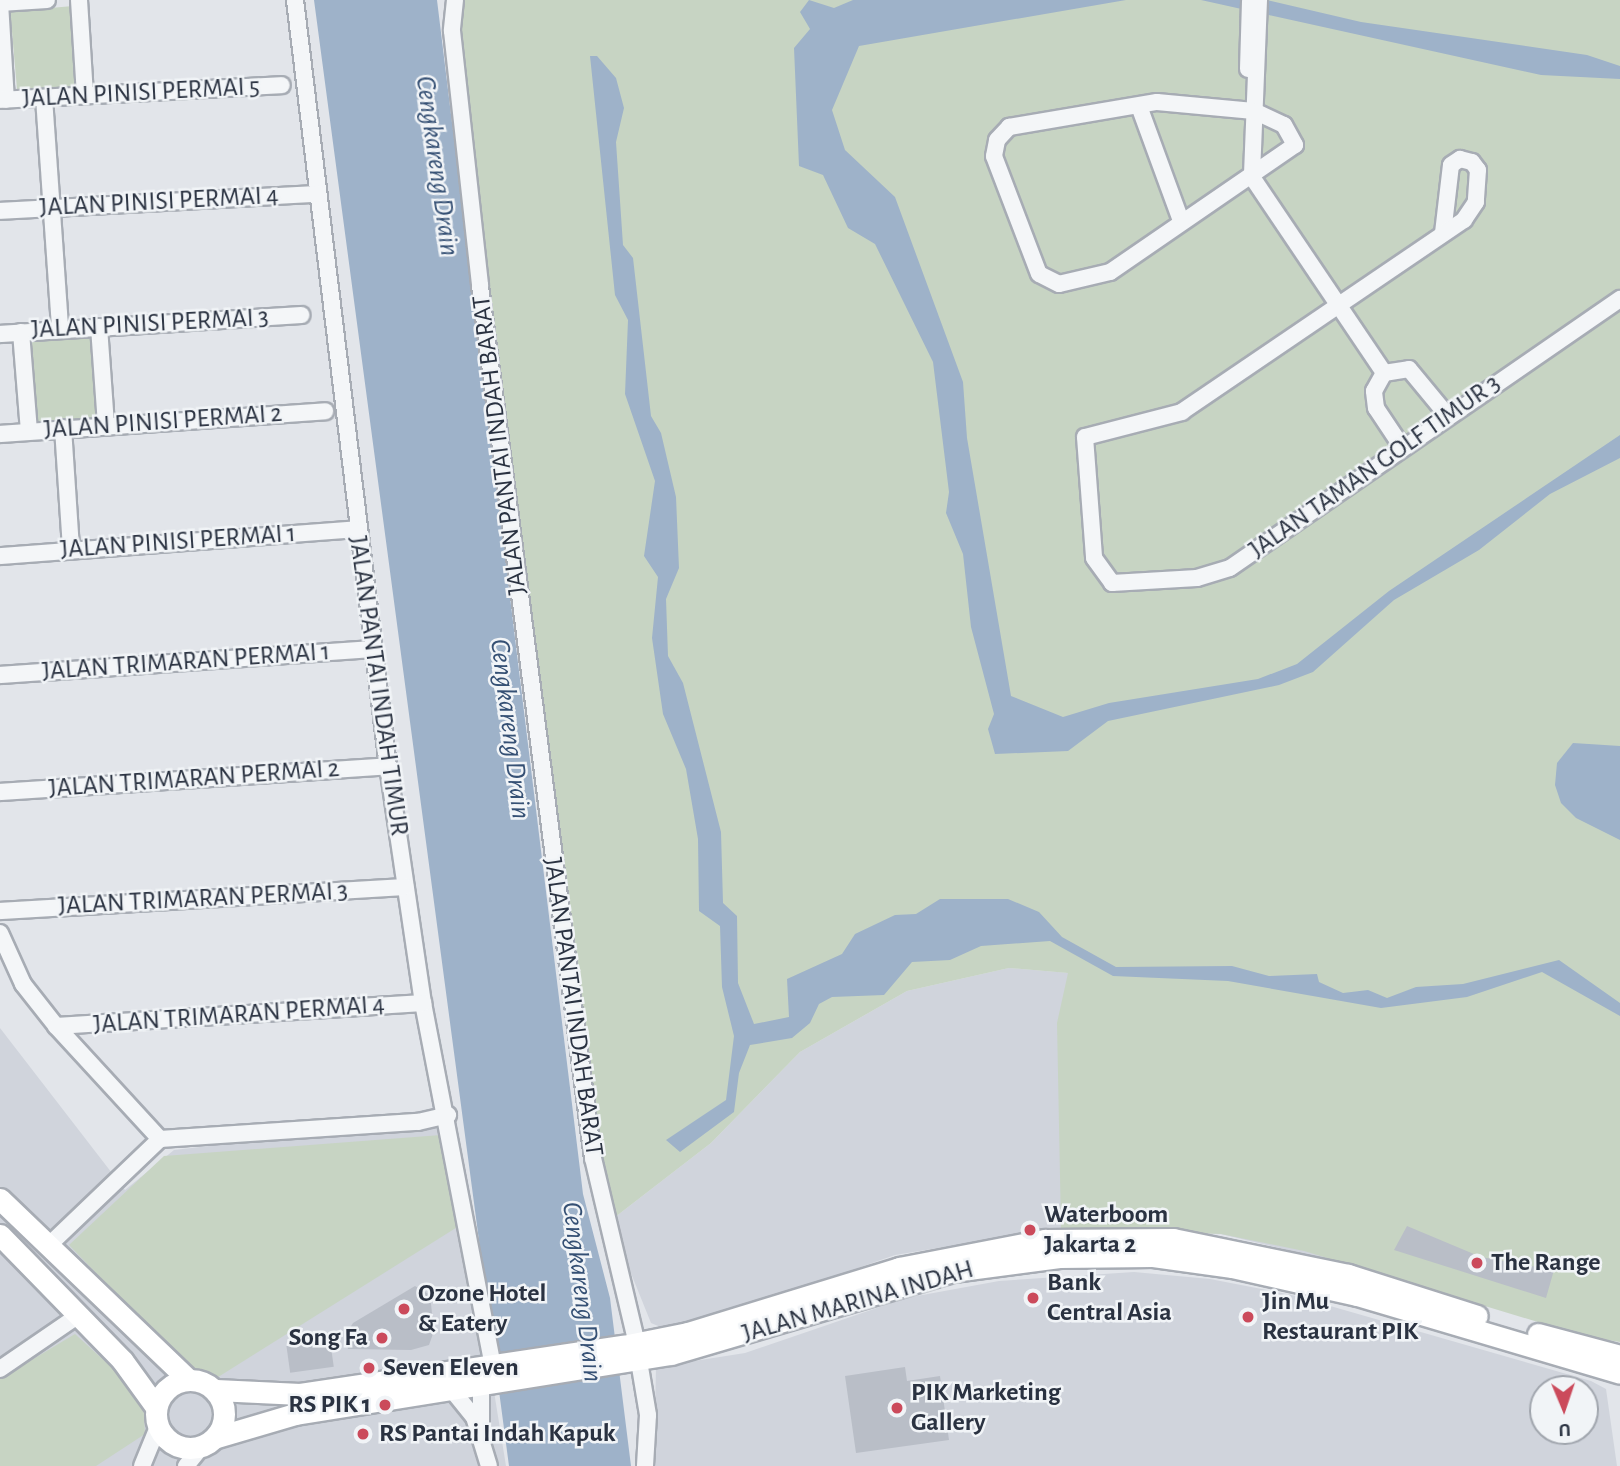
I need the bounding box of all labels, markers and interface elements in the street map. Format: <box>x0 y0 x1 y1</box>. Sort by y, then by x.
street label: JALAN PINISI PERMAI 5 <box>21 71 261 115</box>
water label: Cengkareng Drain <box>408 74 466 258</box>
street label: JALAN PINISI PERMAI 4 <box>39 180 279 224</box>
street label: JALAN PANTAI INDAH BARAT <box>466 294 534 596</box>
street label: JALAN PINISI PERMAI 3 <box>30 302 270 346</box>
street label: JALAN TAMAN GOLF TIMUR 3 <box>1243 368 1507 566</box>
street label: JALAN PINISI PERMAI 2 <box>43 398 283 446</box>
street label: JALAN PINISI PERMAI 1 <box>59 518 297 566</box>
street label: JALAN PANTAI INDAH TIMUR <box>342 534 414 838</box>
street label: JALAN TRIMARAN PERMAI 1 <box>41 636 331 688</box>
water label: Cengkareng Drain <box>482 637 538 821</box>
street label: JALAN TRIMARAN PERMAI 2 <box>48 753 340 805</box>
street label: JALAN PANTAI INDAH BARAT <box>537 856 609 1158</box>
street label: JALAN TRIMARAN PERMAI 3 <box>57 876 349 922</box>
street label: JALAN TRIMARAN PERMAI 4 <box>92 989 386 1041</box>
place label: Waterboom Jakarta 2 <box>1044 1199 1168 1260</box>
water label: Cengkareng Drain <box>554 1200 610 1384</box>
marker: Waterboom Jakarta 2 <box>1022 1222 1038 1238</box>
place label: The Range <box>1491 1247 1601 1279</box>
street label: JALAN MARINA INDAH <box>739 1254 977 1350</box>
marker: The Range <box>1469 1255 1485 1271</box>
place label: Bank Central Asia <box>1047 1267 1172 1328</box>
place label: Ozone Hotel & Eatery <box>418 1278 546 1340</box>
place label: Jin Mu Restaurant PIK <box>1262 1286 1418 1348</box>
marker: Bank Central Asia <box>1025 1290 1041 1306</box>
marker: Ozone Hotel & Eatery <box>396 1301 412 1317</box>
marker: Jin Mu Restaurant PIK <box>1240 1309 1256 1325</box>
place label: Song Fa <box>288 1322 368 1354</box>
marker: Song Fa <box>374 1330 390 1346</box>
place label: Seven Eleven <box>383 1352 519 1384</box>
marker: Seven Eleven <box>361 1360 377 1376</box>
north arrow <box>1529 1375 1599 1445</box>
place label: PIK Marketing Gallery <box>911 1377 1061 1438</box>
place label: RS PIK 1 <box>288 1389 371 1421</box>
marker: RS PIK 1 <box>377 1397 393 1413</box>
marker: PIK Marketing Gallery <box>889 1400 905 1416</box>
place label: RS Pantai Indah Kapuk <box>379 1418 616 1450</box>
text: U <box>1558 1420 1571 1439</box>
marker: RS Pantai Indah Kapuk <box>353 1424 373 1444</box>

